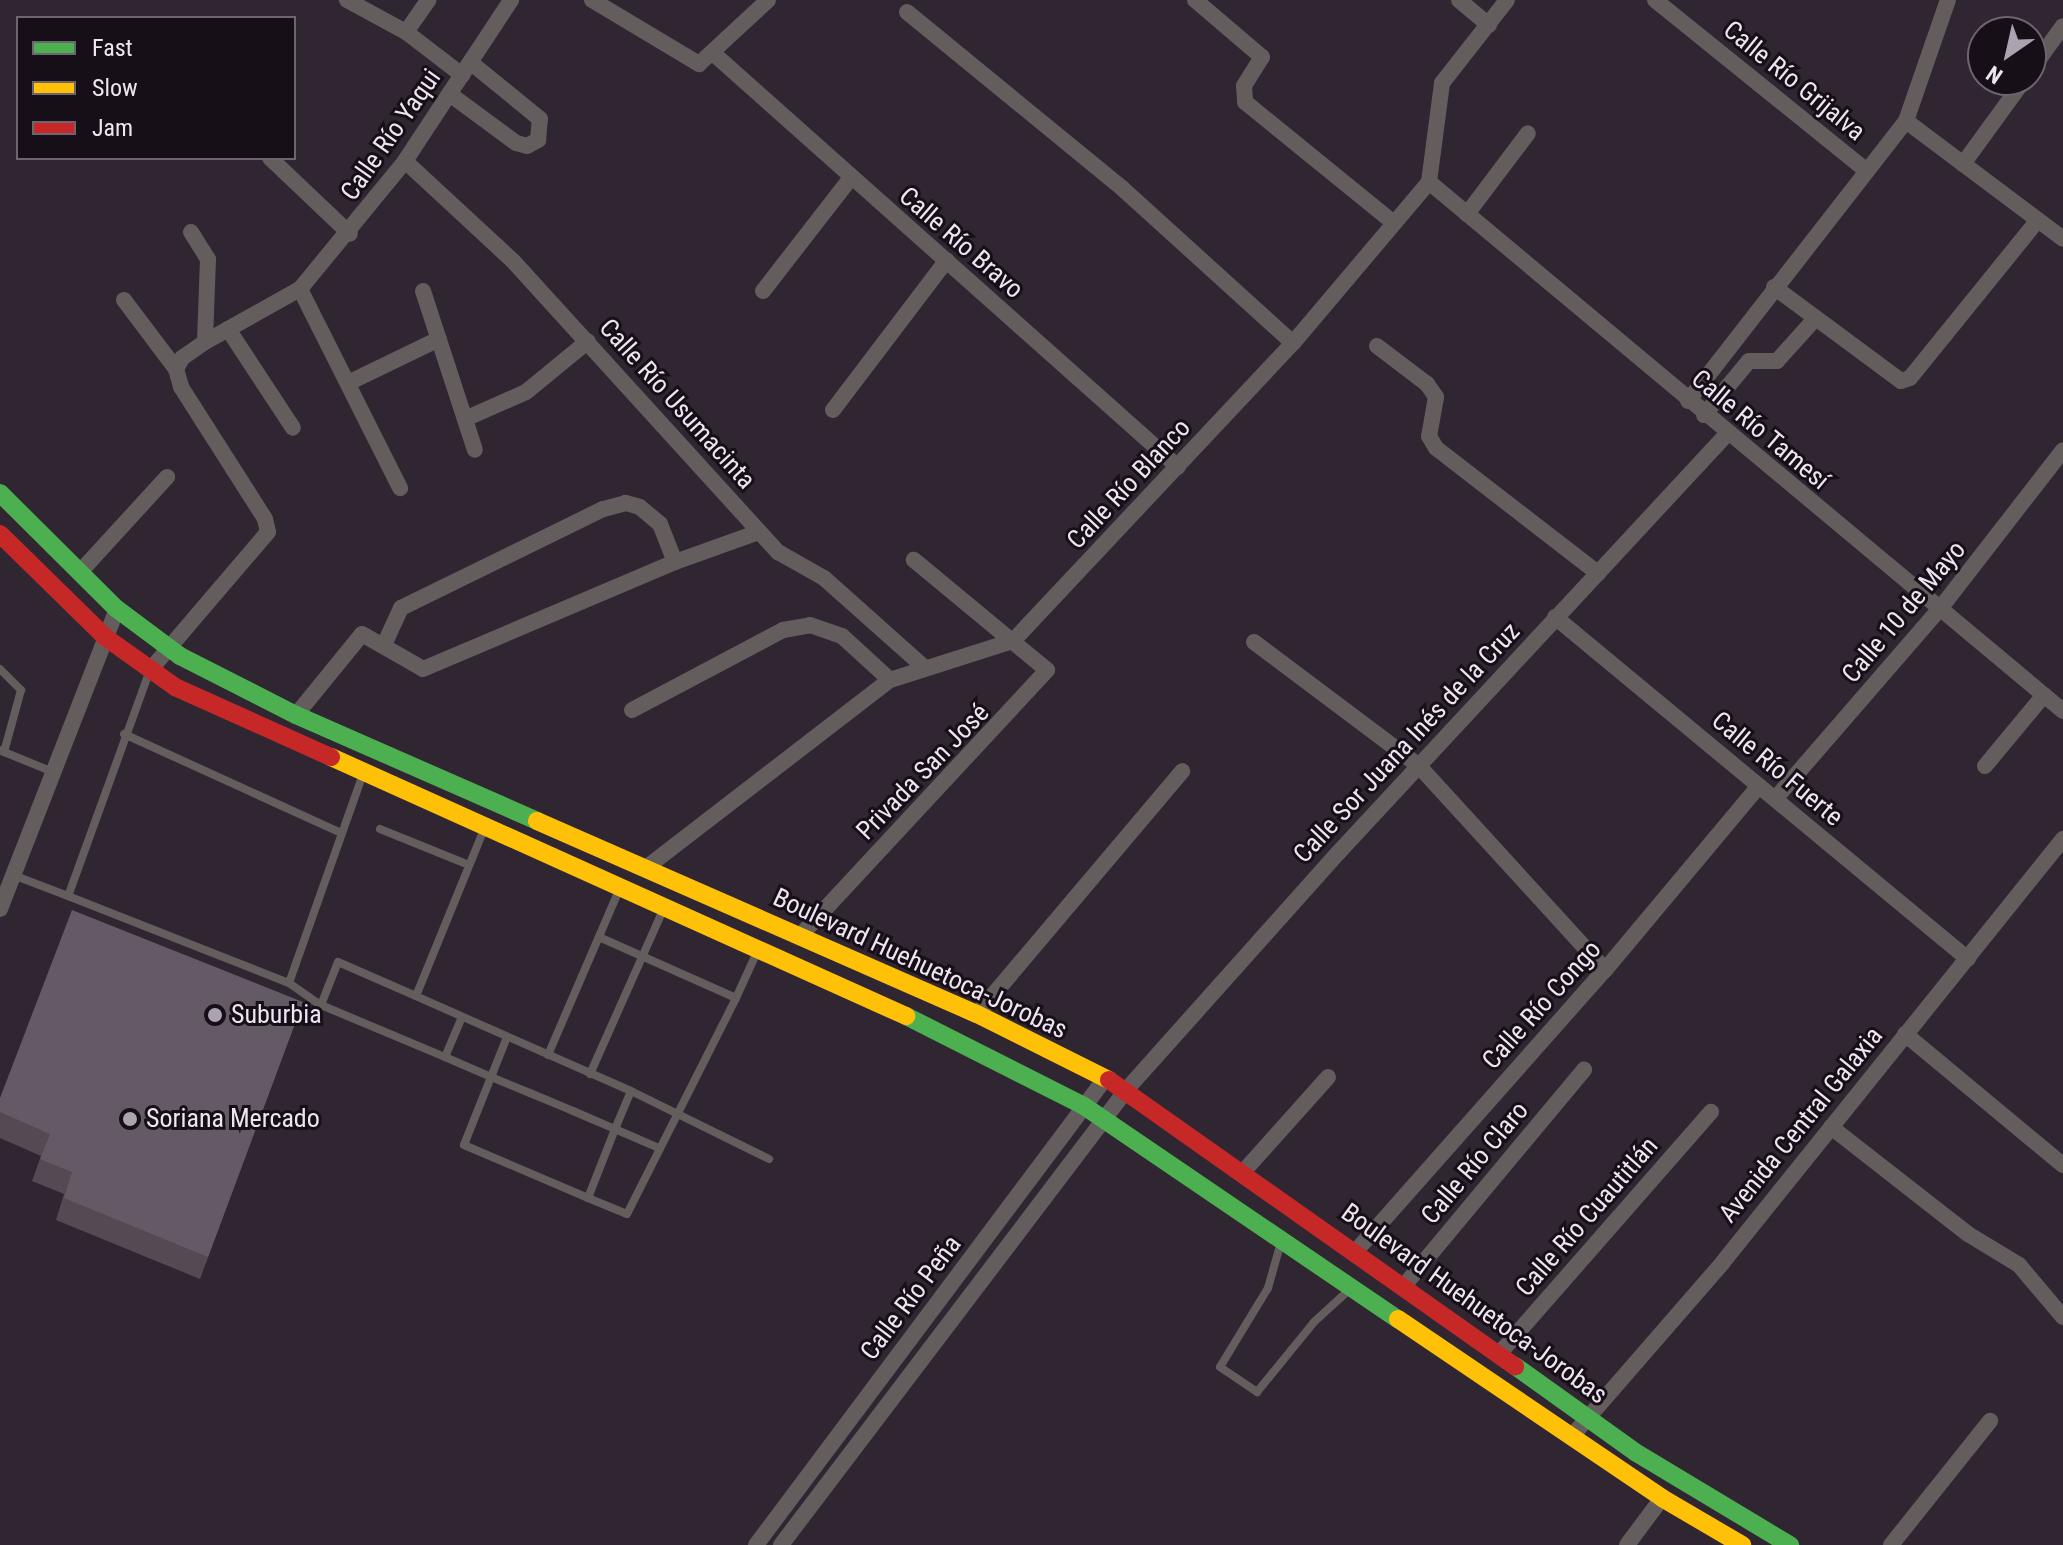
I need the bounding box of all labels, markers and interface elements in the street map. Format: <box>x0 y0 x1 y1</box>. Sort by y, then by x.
street label: Calle Río Grijalva <box>1717 14 1871 148</box>
legend <box>16 16 296 160</box>
north arrow <box>1967 16 2047 96</box>
text: Fast <box>92 34 133 62</box>
text: N <box>1982 61 2007 89</box>
street label: Calle Río Yaqui <box>334 63 448 207</box>
text: Slow <box>92 74 138 102</box>
text: Jam <box>92 114 133 142</box>
street label: Calle Río Bravo <box>893 181 1029 305</box>
street label: Calle Río Usumacinta <box>592 313 762 495</box>
street label: Calle Río Tamesí <box>1685 363 1835 497</box>
street label: Calle Río Blanco <box>1061 412 1197 556</box>
street label: Calle 10 de Mayo <box>1836 535 1972 689</box>
street label: Calle Sor Juana Inés de la Cruz <box>1287 616 1527 870</box>
street label: Privada San José <box>850 697 996 847</box>
street label: Calle Río Fuerte <box>1705 705 1849 833</box>
street label: Boulevard Huehuetoca-Jorobas <box>768 882 1072 1046</box>
street label: Calle Río Congo <box>1476 934 1608 1076</box>
place label: Suburbia <box>231 999 322 1031</box>
marker: Suburbia <box>206 1006 224 1024</box>
street label: Avenida Central Galaxia <box>1713 1021 1889 1229</box>
street label: Calle Río Claro <box>1415 1095 1535 1231</box>
place label: Soriana Mercado <box>146 1103 320 1135</box>
marker: Soriana Mercado <box>121 1110 139 1128</box>
street label: Calle Río Cuautitlán <box>1509 1131 1665 1303</box>
street label: Boulevard Huehuetoca-Jorobas <box>1335 1197 1613 1411</box>
street label: Calle Río Peña <box>854 1230 968 1366</box>

